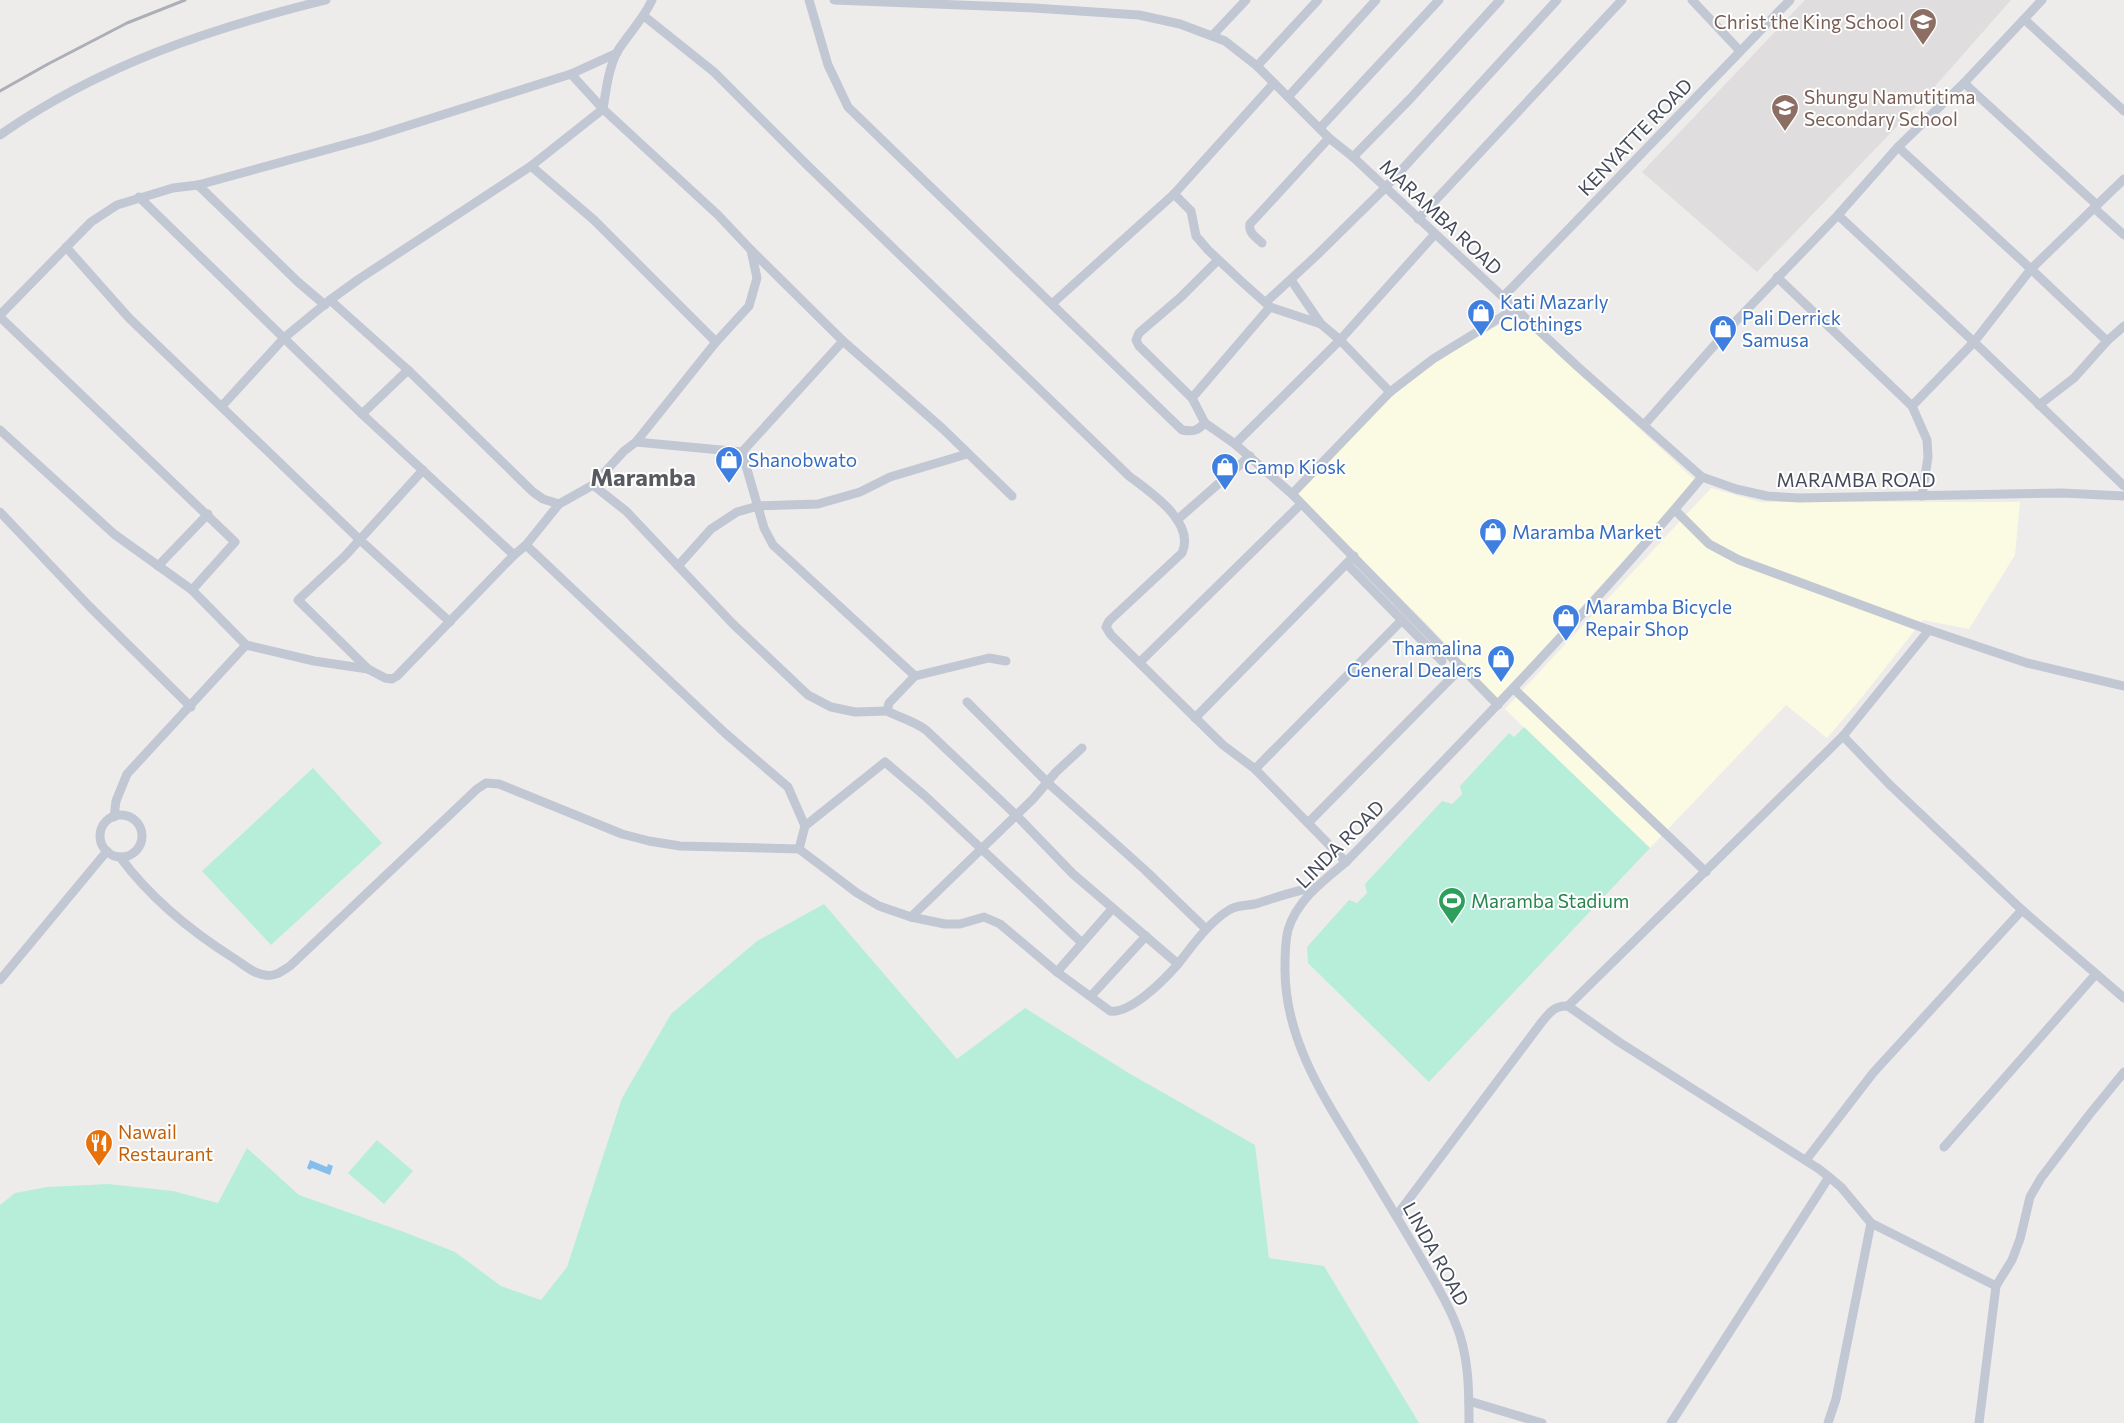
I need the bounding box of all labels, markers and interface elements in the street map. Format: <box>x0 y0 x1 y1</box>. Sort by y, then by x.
school or university icon: Christ the King School <box>1908 7 1938 46</box>
place label: Christ the King School <box>1714 10 1904 33</box>
street label: KENYATTE ROAD <box>1573 73 1697 200</box>
place label: Shungu Namutitima Secondary School <box>1804 85 1975 130</box>
school or university icon: Shungu Namutitima Secondary School <box>1770 93 1800 132</box>
street label: MARAMBA ROAD <box>1375 154 1507 279</box>
place label: Kati Mazarly Clothings <box>1500 290 1609 335</box>
shop icon: Kati Mazarly Clothings <box>1466 298 1496 337</box>
place label: Pali Derrick Samusa <box>1742 306 1841 351</box>
shop icon: Pali Derrick Samusa <box>1708 314 1738 353</box>
shop icon: Shanobwato <box>714 445 744 484</box>
place label: Shanobwato <box>748 448 857 471</box>
shop icon: Camp Kiosk <box>1210 452 1240 491</box>
place label: Camp Kiosk <box>1244 455 1346 478</box>
district label: Maramba <box>590 462 696 491</box>
street label: MARAMBA ROAD <box>1777 468 1935 491</box>
shop icon: Maramba Market <box>1478 517 1508 556</box>
place label: Maramba Market <box>1512 520 1662 543</box>
place label: Maramba Bicycle Repair Shop <box>1585 595 1732 640</box>
shop icon: Maramba Bicycle Repair Shop <box>1551 603 1581 642</box>
place label: Thamalina General Dealers <box>1347 636 1482 681</box>
shop icon: Thamalina General Dealers <box>1486 644 1516 683</box>
street label: LINDA ROAD <box>1291 795 1389 893</box>
sports icon: Maramba Stadium <box>1437 886 1467 925</box>
place label: Maramba Stadium <box>1471 889 1629 912</box>
place label: Nawail Restaurant <box>118 1120 213 1165</box>
restaurant icon: Nawail Restaurant <box>84 1128 114 1167</box>
street label: LINDA ROAD <box>1398 1198 1474 1310</box>

